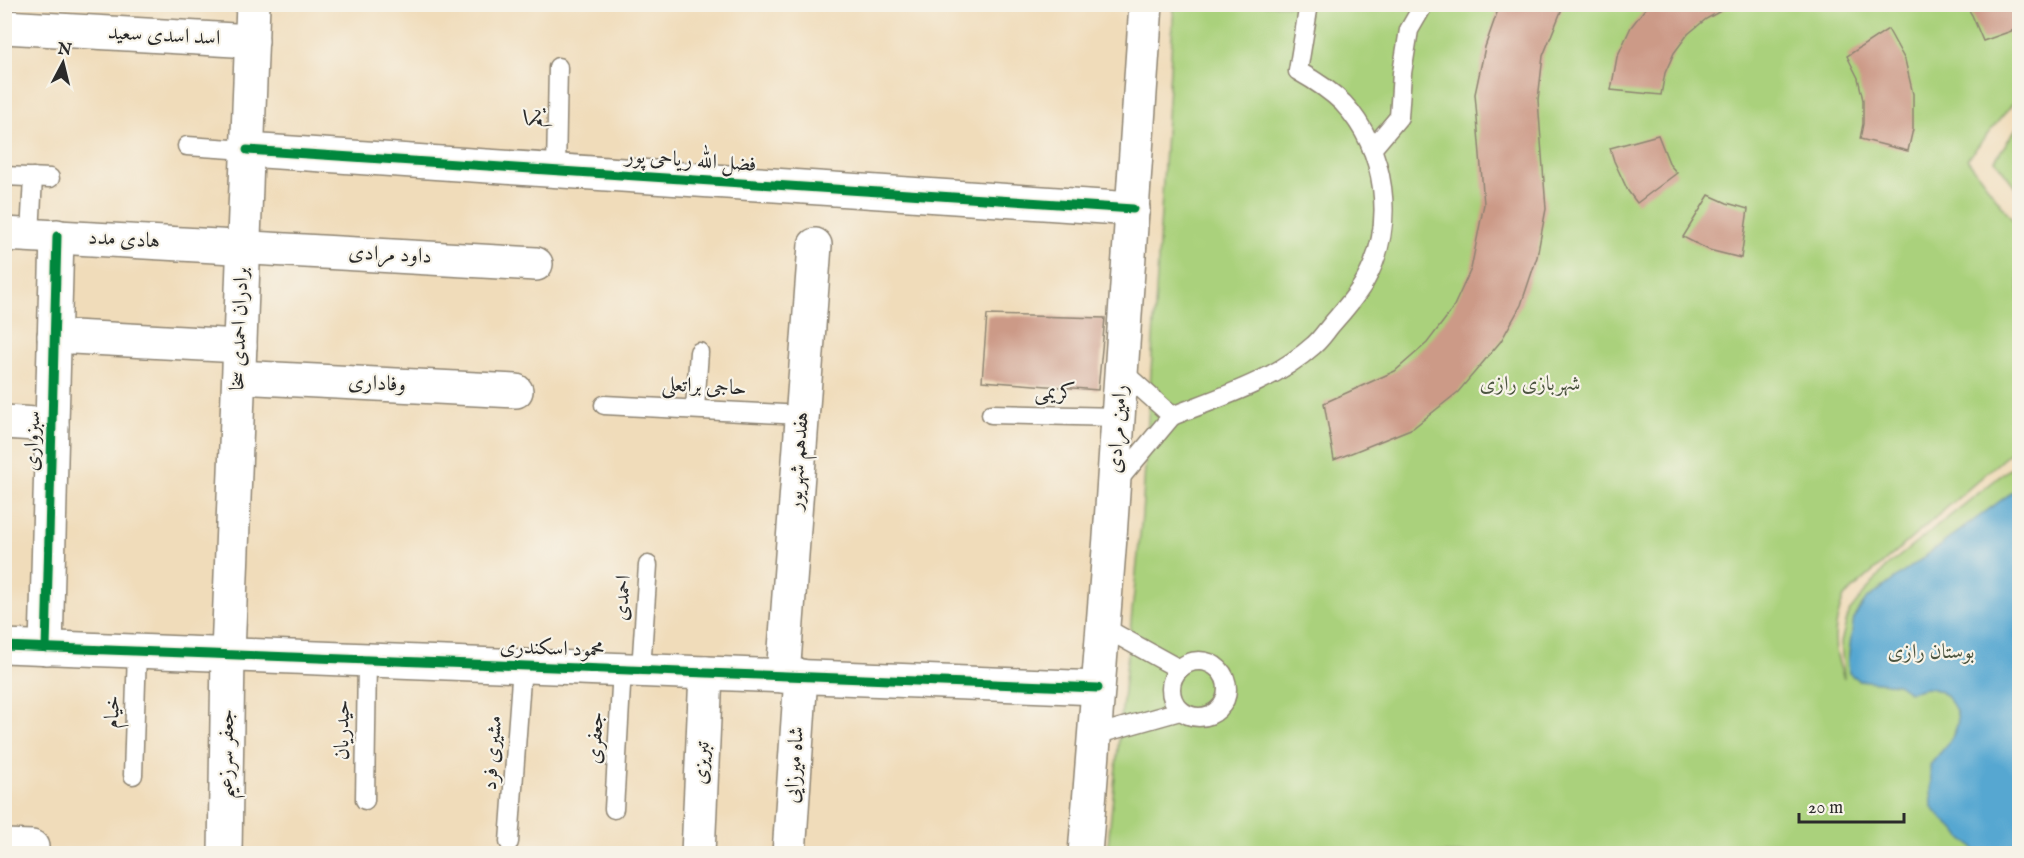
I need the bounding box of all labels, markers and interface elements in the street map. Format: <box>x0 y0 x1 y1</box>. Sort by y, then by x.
street label: اسد اسدی سعید <box>107 20 221 52</box>
north arrow <box>33 33 93 93</box>
text: N <box>56 39 73 61</box>
street label: یکم <box>521 107 554 128</box>
street label: فضل الله ریاحی پور <box>623 138 758 179</box>
street label: هادی مدد <box>87 225 161 255</box>
street label: داود مرادی <box>347 239 433 271</box>
street label: برادران احمدی سخا <box>224 267 256 391</box>
street label: وفاداری <box>347 369 407 399</box>
street label: حاجی براتعلی <box>661 371 747 404</box>
park label: شهربازی رازی <box>1480 371 1581 398</box>
street label: کریمی <box>1034 379 1076 407</box>
street label: رامین مرادی <box>1101 384 1135 474</box>
street label: سبزواری <box>18 410 48 472</box>
street label: هفدهم شهریور <box>782 411 821 513</box>
street label: احمدی <box>608 574 638 622</box>
street label: محمود اسکندری <box>499 634 605 664</box>
park label: بوستان رازی <box>1887 639 1975 666</box>
street label: خیام <box>99 695 130 729</box>
street label: حیدریان <box>329 700 357 760</box>
street label: جعفر سرزعیم <box>213 709 247 799</box>
street label: جعفری <box>581 711 611 765</box>
street label: مشیری فرد <box>477 715 509 791</box>
street label: شاه میرزایی <box>779 726 811 804</box>
street label: تبریزی <box>687 740 717 785</box>
scale bar <box>1799 786 1904 824</box>
text: 20 m <box>1808 797 1843 820</box>

